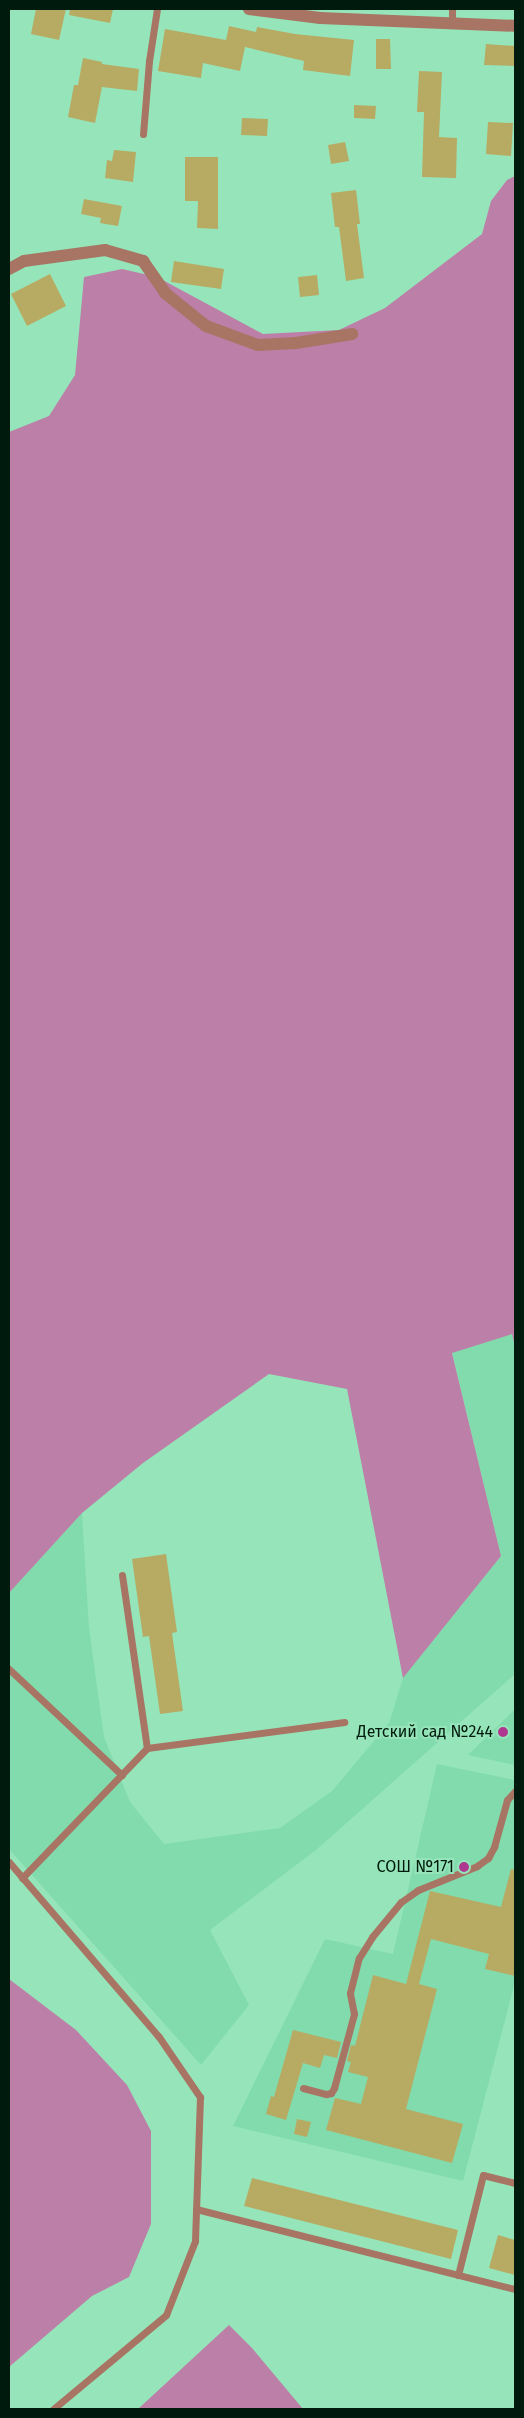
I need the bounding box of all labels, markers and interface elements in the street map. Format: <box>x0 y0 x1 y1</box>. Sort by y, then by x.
place label: Детский сад №244 <box>357 1722 493 1742</box>
marker: Детский сад №244 <box>497 1726 509 1738</box>
place label: СОШ №171 <box>377 1857 454 1877</box>
marker: СОШ №171 <box>458 1861 470 1873</box>

